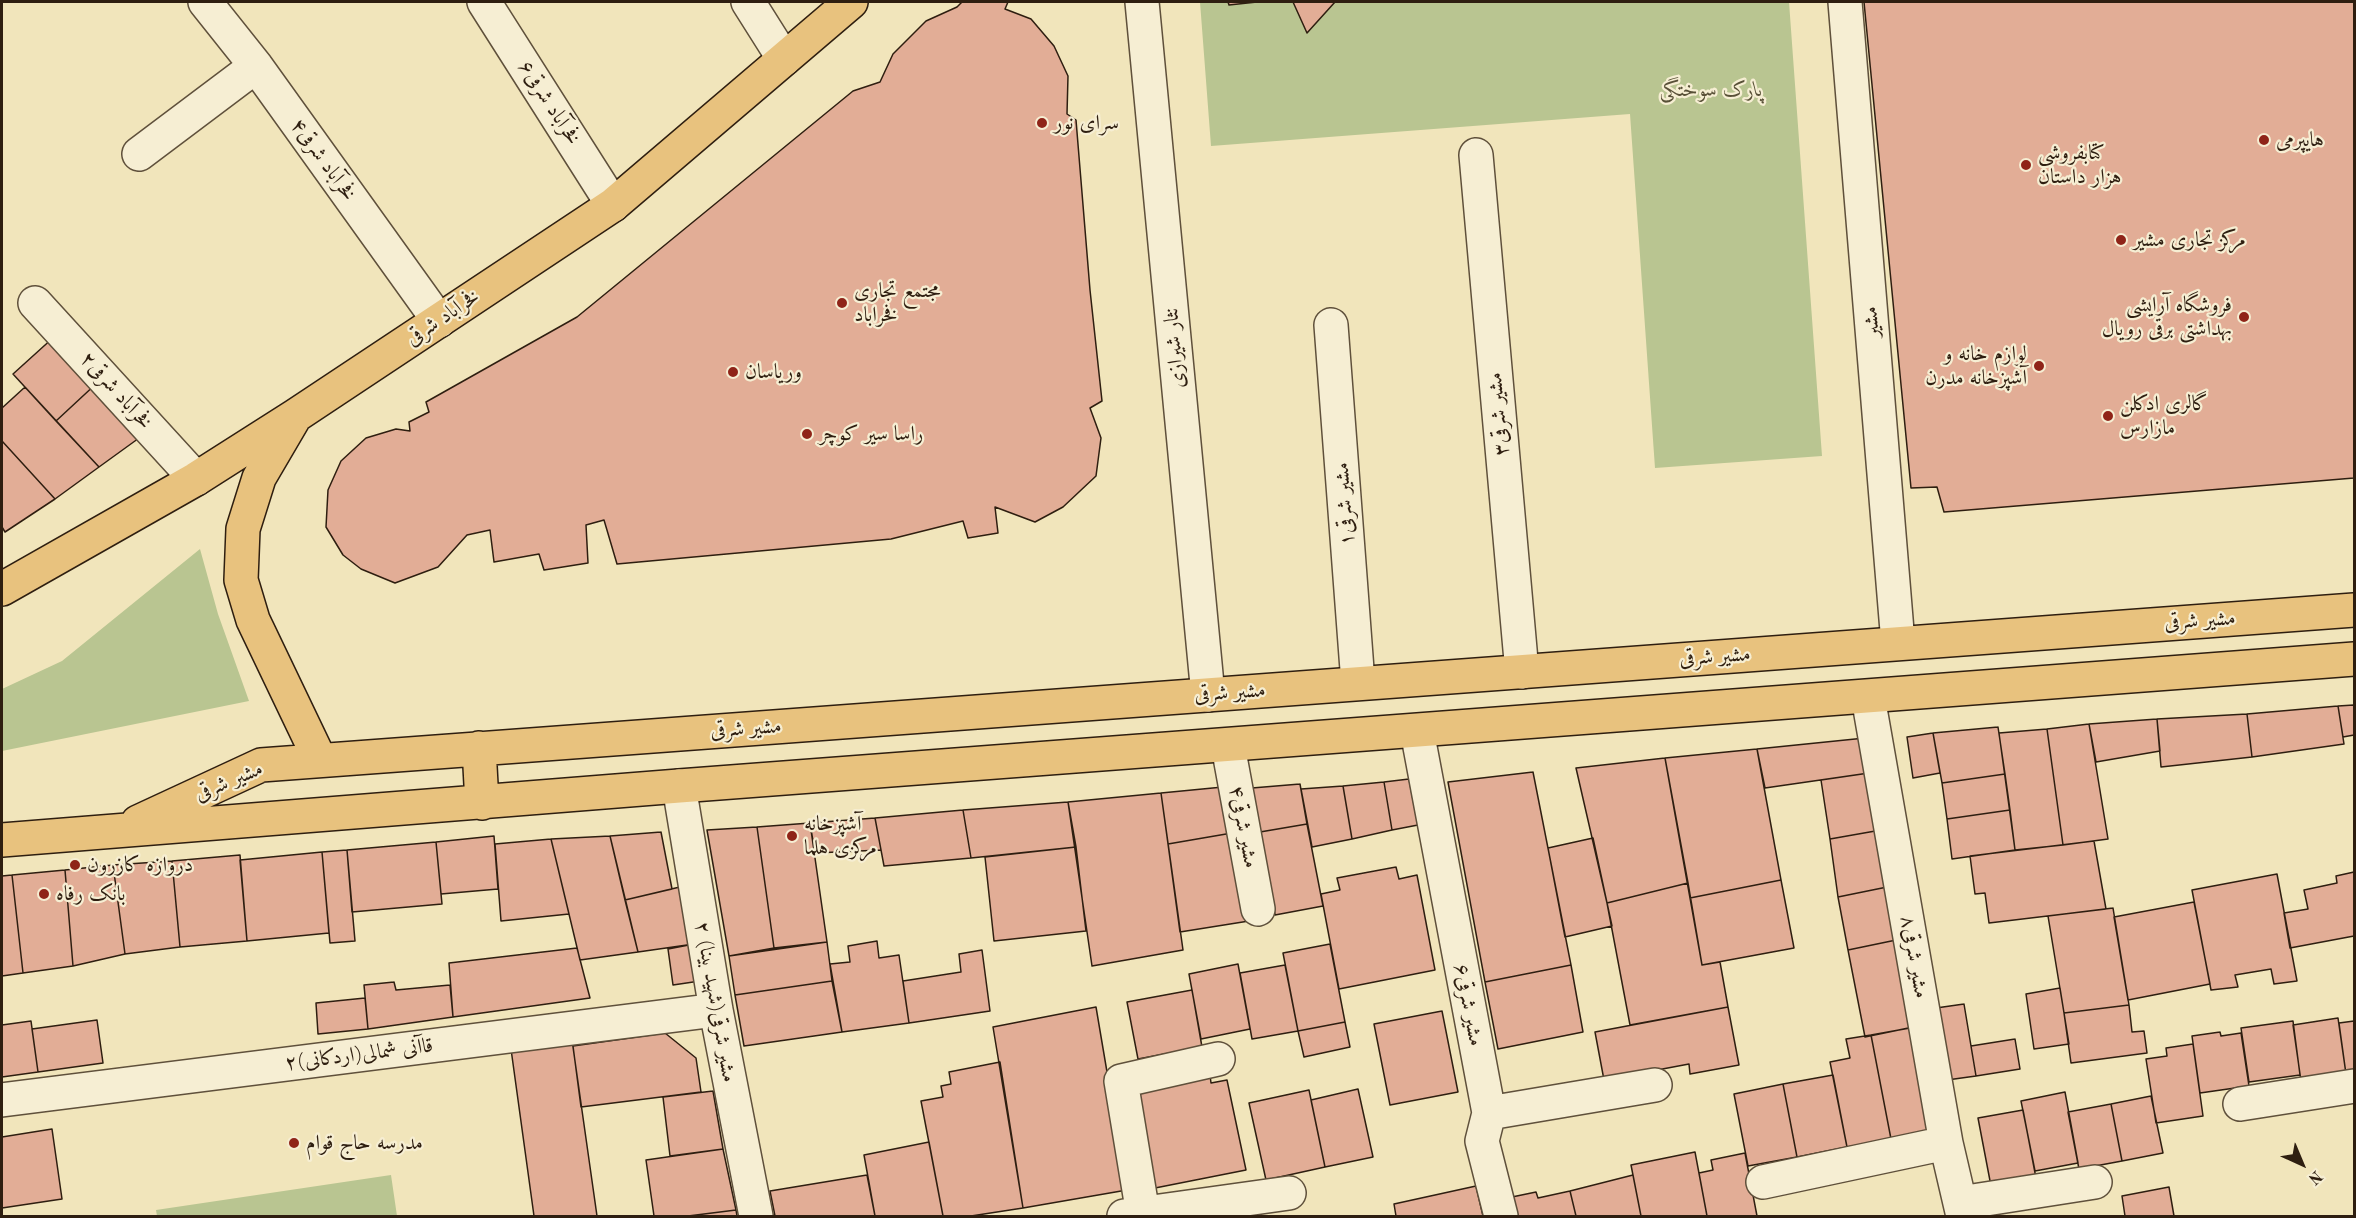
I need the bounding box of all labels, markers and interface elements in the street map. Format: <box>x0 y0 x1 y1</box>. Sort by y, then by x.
street label: فخرآباد شرقی۶ <box>512 56 586 150</box>
park label: پارک سوختگی <box>1659 77 1763 103</box>
place label: سرای نور <box>1054 110 1119 136</box>
street label: فخرآباد شرقی۴ <box>285 114 361 206</box>
marker: سرای نور <box>1035 116 1049 130</box>
place label: هایپرمی <box>2276 127 2324 153</box>
marker: هایپرمی <box>2257 133 2271 147</box>
place label: کتابفروشی هزار داستان <box>2038 140 2121 190</box>
marker: کتابفروشی هزار داستان <box>2019 158 2033 172</box>
place label: مرکز تجاری مشیر <box>2133 227 2246 253</box>
marker: مرکز تجاری مشیر <box>2114 233 2128 247</box>
place label: مجتمع تجاری فخراباد <box>854 278 940 328</box>
street label: فخرآباد شرقی <box>401 284 485 352</box>
place label: فروشگاه آرایشی بهداشتی برقی رویال <box>2102 292 2232 342</box>
marker: مجتمع تجاری فخراباد <box>835 296 849 310</box>
street label: مشیر <box>1858 305 1886 339</box>
street label: نثار شیرازی <box>1159 307 1191 389</box>
marker: فروشگاه آرایشی بهداشتی برقی رویال <box>2237 310 2251 324</box>
place label: لوازم خانه و آشپزخانه مدرن <box>1925 341 2027 391</box>
street label: ۲فخرآباد شرقی <box>75 347 157 435</box>
place label: وریاسان <box>745 359 802 385</box>
marker: لوازم خانه و آشپزخانه مدرن <box>2032 359 2046 373</box>
marker: وریاسان <box>726 365 740 379</box>
street label: ۳مشیر شرقی <box>1483 371 1515 457</box>
place label: گالری ادکلن مازارس <box>2120 391 2208 441</box>
marker: گالری ادکلن مازارس <box>2101 409 2115 423</box>
place label: راسا سیر کوچر <box>819 421 923 447</box>
marker: راسا سیر کوچر <box>800 427 814 441</box>
street label: ۱مشیر شرقی <box>1330 461 1360 547</box>
street label: مشیر شرقی <box>2164 606 2236 636</box>
street label: مشیر شرقی <box>1679 642 1751 672</box>
street label: مشیر شرقی <box>1194 678 1266 708</box>
street label: مشیر شرقی <box>710 714 782 744</box>
street label: مشیر شرقی <box>191 756 267 808</box>
street label: ۴مشیر شرقی <box>1223 784 1263 870</box>
place label: آشپزخانه مرکزی هلما <box>804 811 877 861</box>
marker: آشپزخانه مرکزی هلما <box>785 829 799 843</box>
place label: دروازه کازرون <box>87 852 193 878</box>
marker: دروازه کازرون <box>68 858 82 872</box>
place label: بانک رفاه <box>56 881 126 907</box>
marker: بانک رفاه <box>37 887 51 901</box>
street label: مشیر شرقی۸ <box>1894 914 1934 1000</box>
street label: ۲ مشیر شرقی(شهید بینا) <box>688 920 742 1084</box>
street label: ۶مشیر شرقی <box>1448 962 1488 1048</box>
street label: ۲قاآنی شمالی(اردکانی) <box>283 1033 435 1077</box>
place label: مدرسه حاج قوام <box>306 1130 423 1156</box>
north arrow <box>2272 1134 2332 1194</box>
marker: مدرسه حاج قوام <box>287 1136 301 1150</box>
text: N <box>2305 1167 2324 1187</box>

